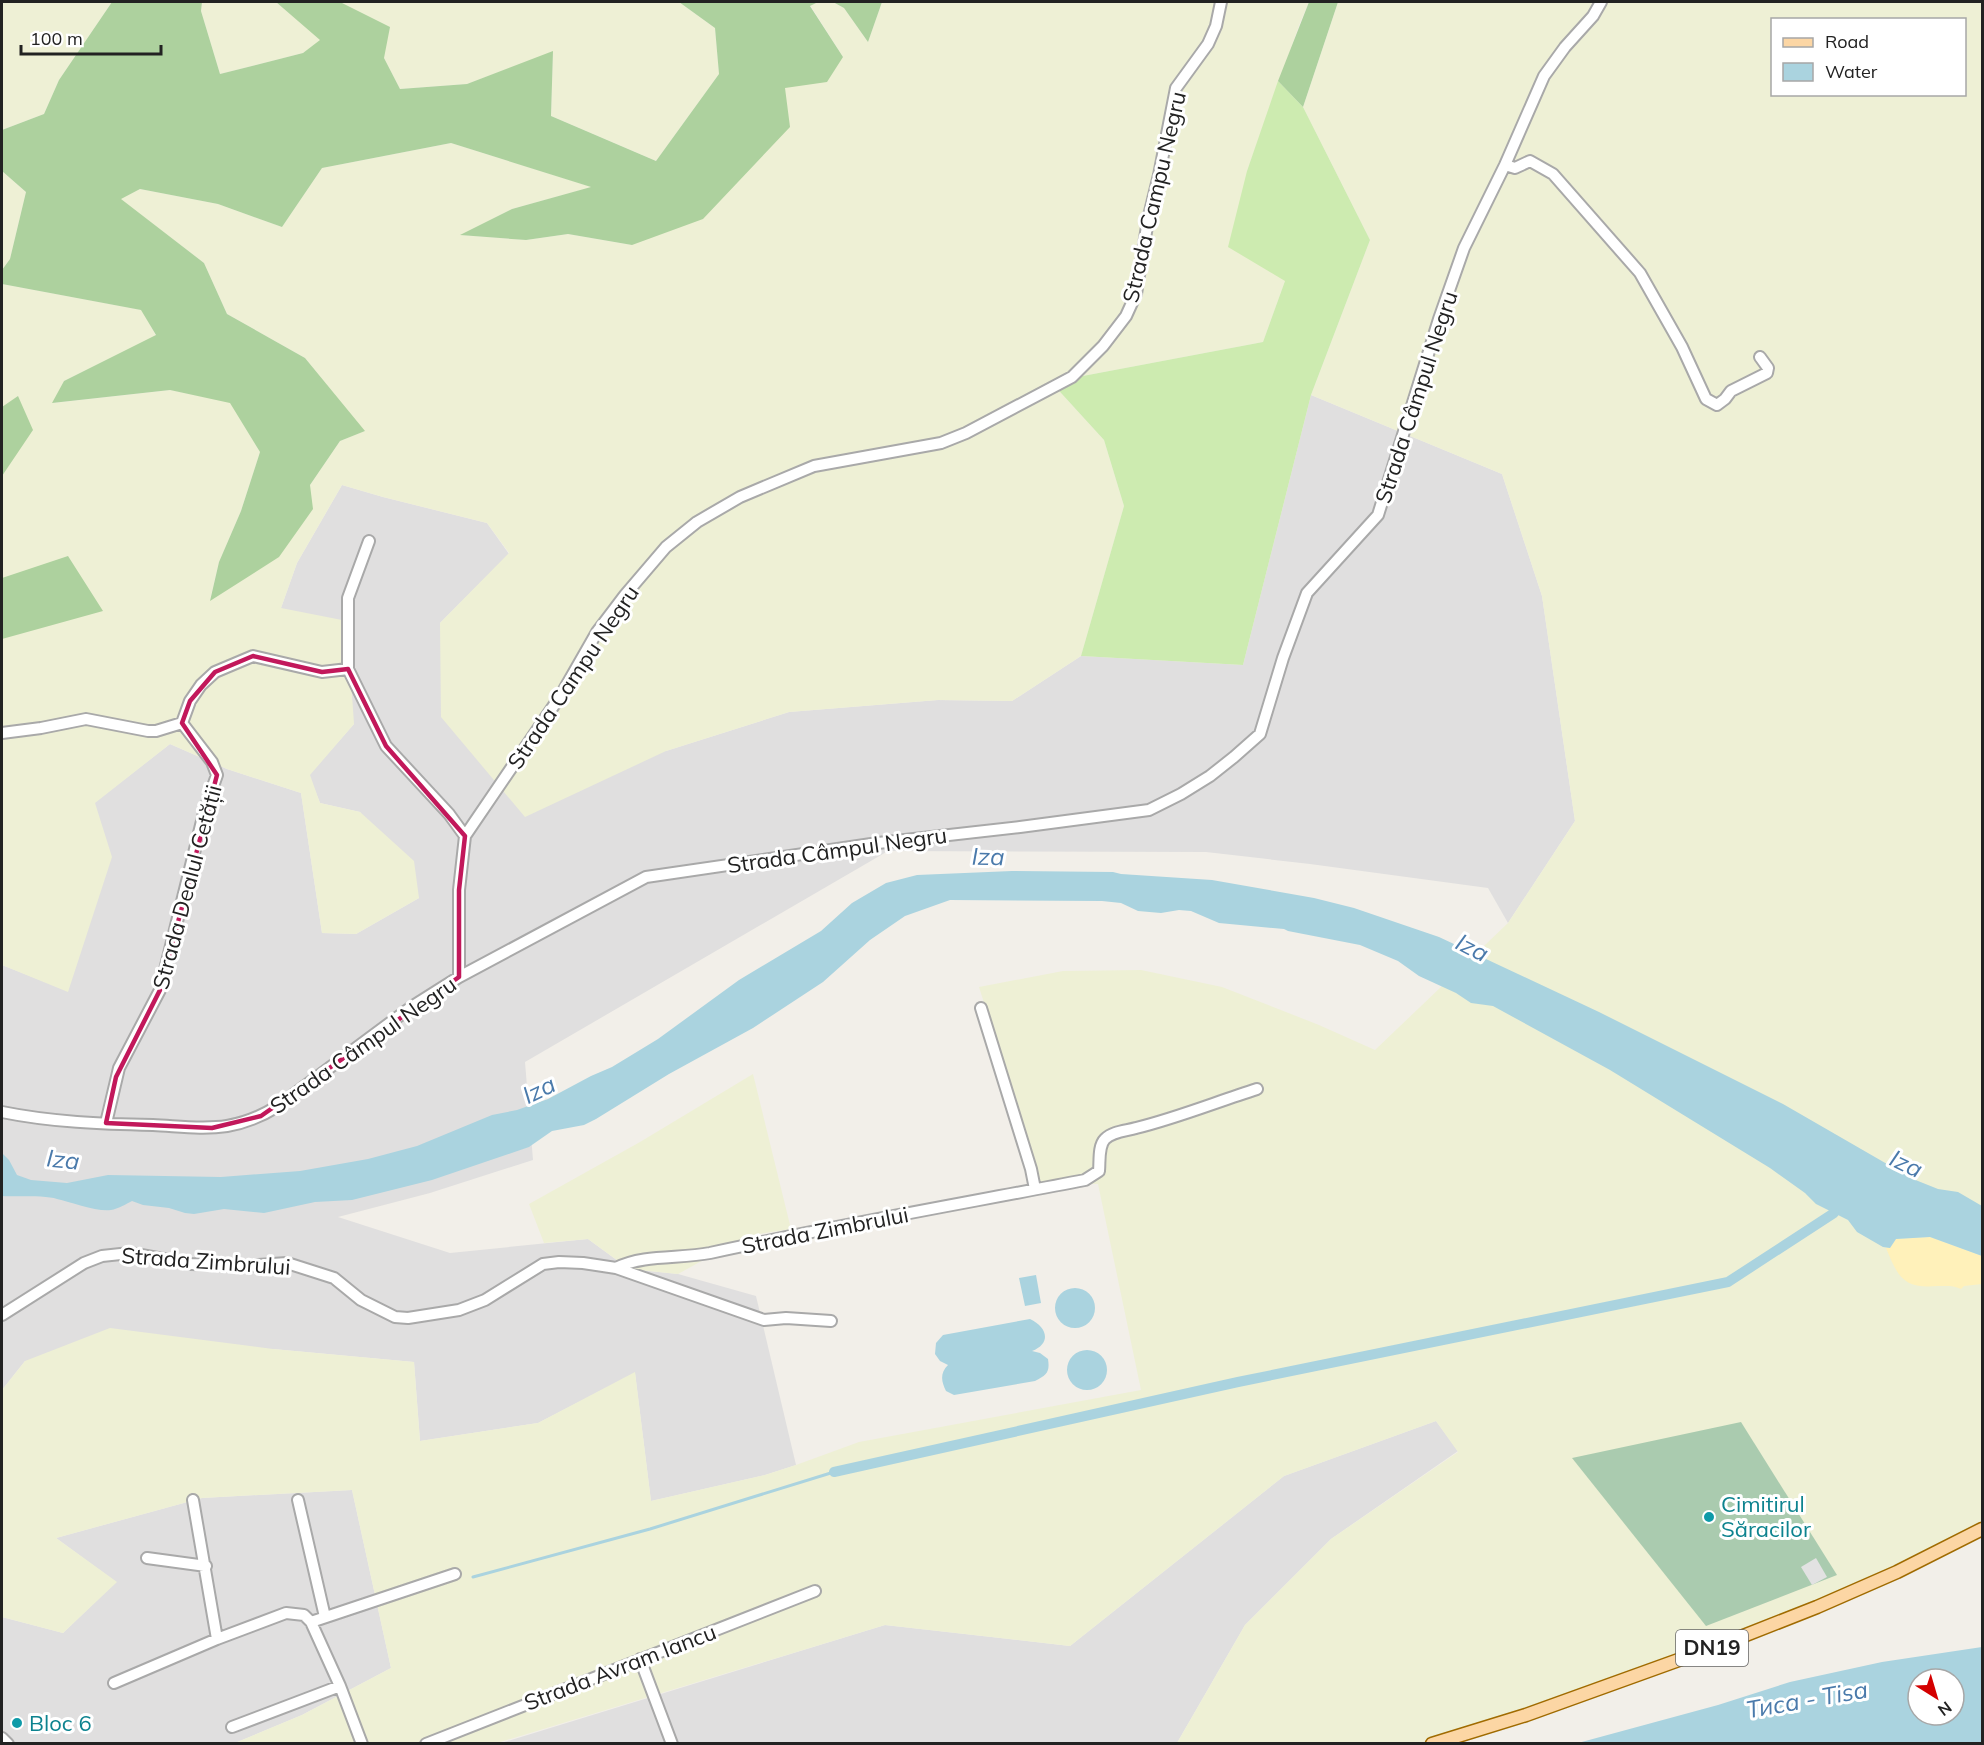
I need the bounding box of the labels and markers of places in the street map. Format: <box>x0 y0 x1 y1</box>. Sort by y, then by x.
place label: Cimitirul Săracilor <box>1721 1490 1811 1543</box>
marker: Cimitirul Săracilor <box>1702 1510 1716 1524</box>
place label: Bloc 6 <box>29 1709 92 1737</box>
marker: Bloc 6 <box>10 1716 24 1730</box>

